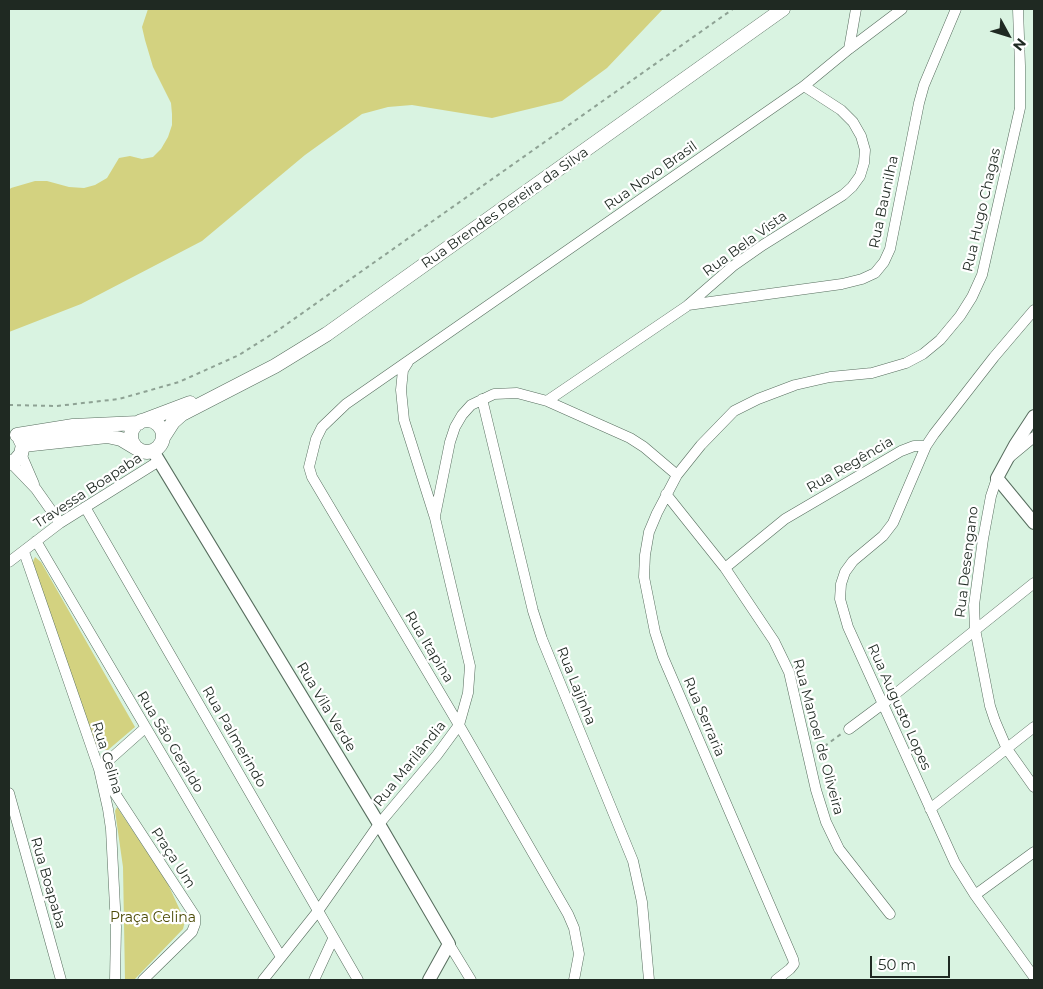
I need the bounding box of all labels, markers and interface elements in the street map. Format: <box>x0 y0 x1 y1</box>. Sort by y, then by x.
north arrow <box>983 10 1033 60</box>
text: N <box>1009 34 1030 54</box>
street label: Rua Novo Brasil <box>601 138 701 214</box>
street label: Rua Brendes Pereira da Silva <box>418 144 592 272</box>
street label: Rua Hugo Chagas <box>960 146 1004 274</box>
street label: Rua Baunilha <box>866 154 902 250</box>
street label: Rua Bela Vista <box>700 208 790 280</box>
street label: Rua Regência <box>804 433 896 497</box>
street label: Travessa Boapaba <box>31 450 145 532</box>
street label: Rua Desengano <box>952 505 982 619</box>
street label: Rua Itapina <box>401 608 457 686</box>
street label: Rua Augusto Lopes <box>864 641 934 773</box>
street label: Rua Lajinha <box>553 644 599 728</box>
street label: Rua Manoel de Oliveira <box>789 657 847 817</box>
street label: Rua Vila Verde <box>293 659 359 755</box>
street label: Rua Serraria <box>680 675 728 759</box>
street label: Rua Palmerindo <box>198 684 270 790</box>
street label: Rua São Geraldo <box>133 688 207 796</box>
street label: Rua Marilândia <box>370 718 450 810</box>
street label: Rua Celina <box>88 720 126 796</box>
street label: Praça Um <box>147 825 199 891</box>
street label: Rua Boapaba <box>27 835 69 931</box>
park label: Praça Celina <box>110 910 196 926</box>
scale bar <box>873 946 953 978</box>
text: 50 m <box>878 955 916 974</box>

